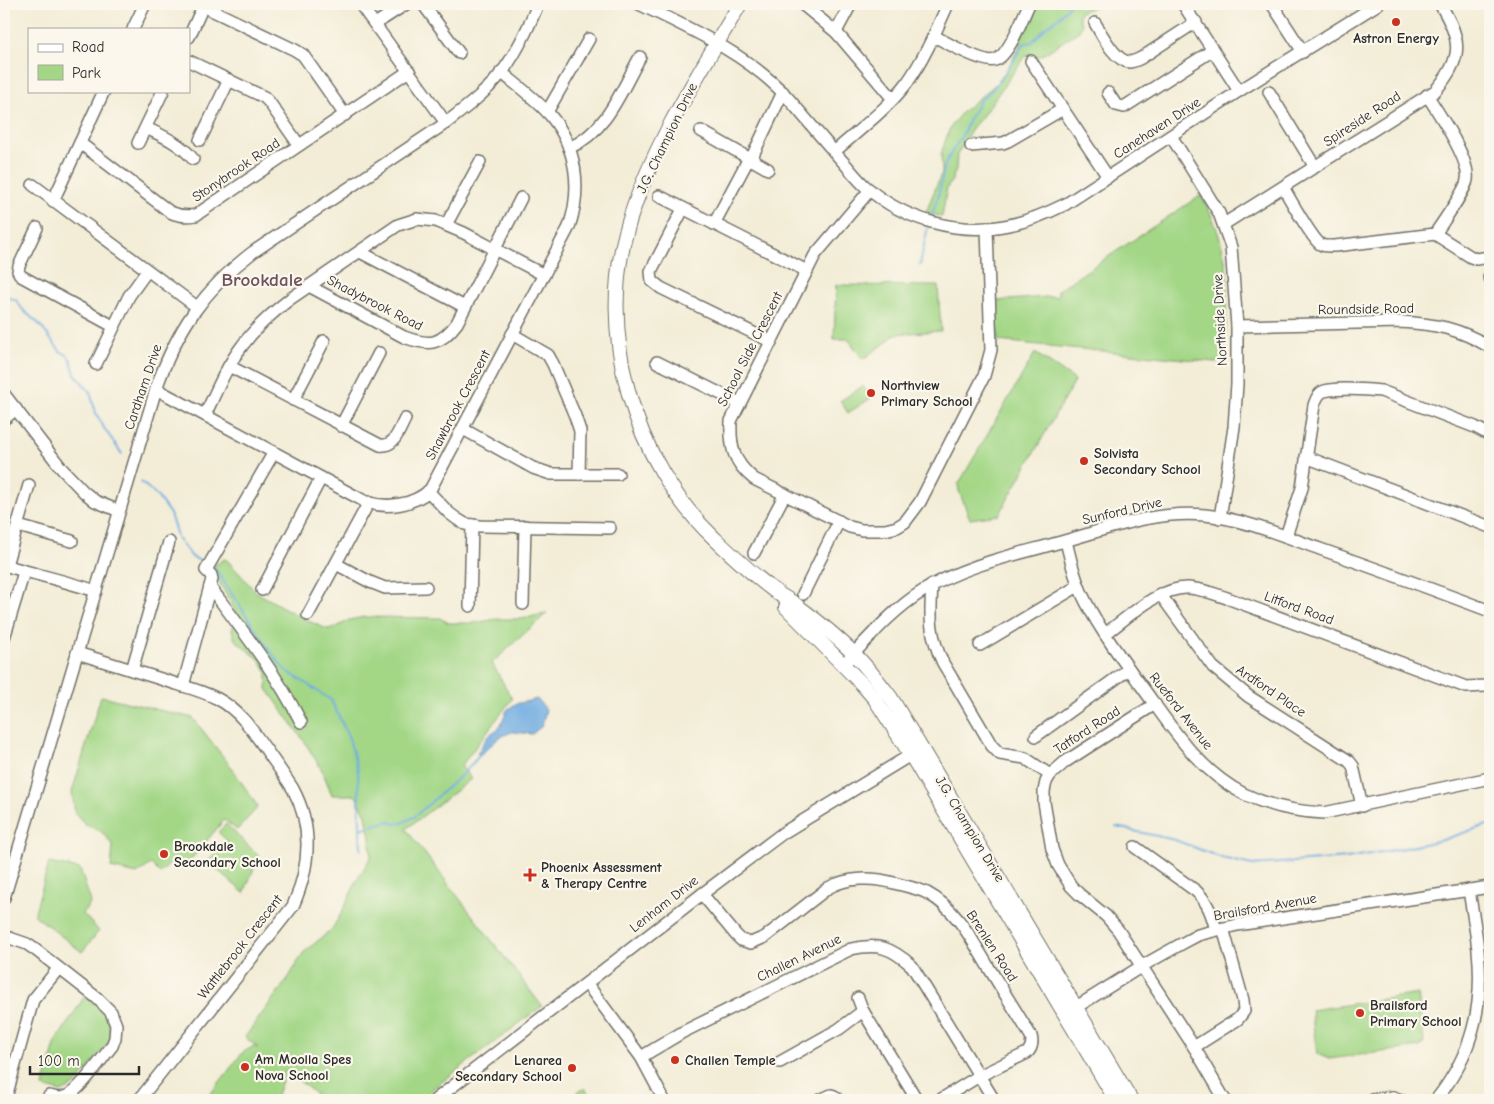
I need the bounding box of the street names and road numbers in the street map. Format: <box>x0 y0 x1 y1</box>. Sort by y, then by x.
street label: J.G. Champion Drive <box>633 80 701 196</box>
street label: Spireside Road <box>1320 88 1404 150</box>
street label: Canehaven Drive <box>1110 94 1204 162</box>
street label: Stonybrook Road <box>189 134 283 206</box>
street label: Shadybrook Road <box>324 271 426 335</box>
street label: Northside Drive <box>1209 274 1231 366</box>
street label: School Side Crescent <box>714 288 787 409</box>
street label: Roundside Road <box>1318 300 1414 318</box>
street label: Cardham Drive <box>120 342 166 432</box>
street label: Shawbrook Crescent <box>422 346 495 463</box>
street label: Sunford Drive <box>1081 494 1163 528</box>
street label: Litford Road <box>1262 588 1336 628</box>
street label: Ardford Place <box>1233 661 1309 721</box>
street label: Rueford Avenue <box>1146 669 1216 753</box>
street label: Tatford Road <box>1051 702 1123 758</box>
street label: J.G. Champion Drive <box>932 773 1008 885</box>
street label: Lenham Drive <box>626 872 702 936</box>
street label: Brailsford Avenue <box>1212 890 1318 924</box>
street label: Wattlebrook Crescent <box>194 891 287 1003</box>
street label: Brenlen Road <box>963 907 1021 985</box>
street label: Challen Avenue <box>754 930 844 986</box>

